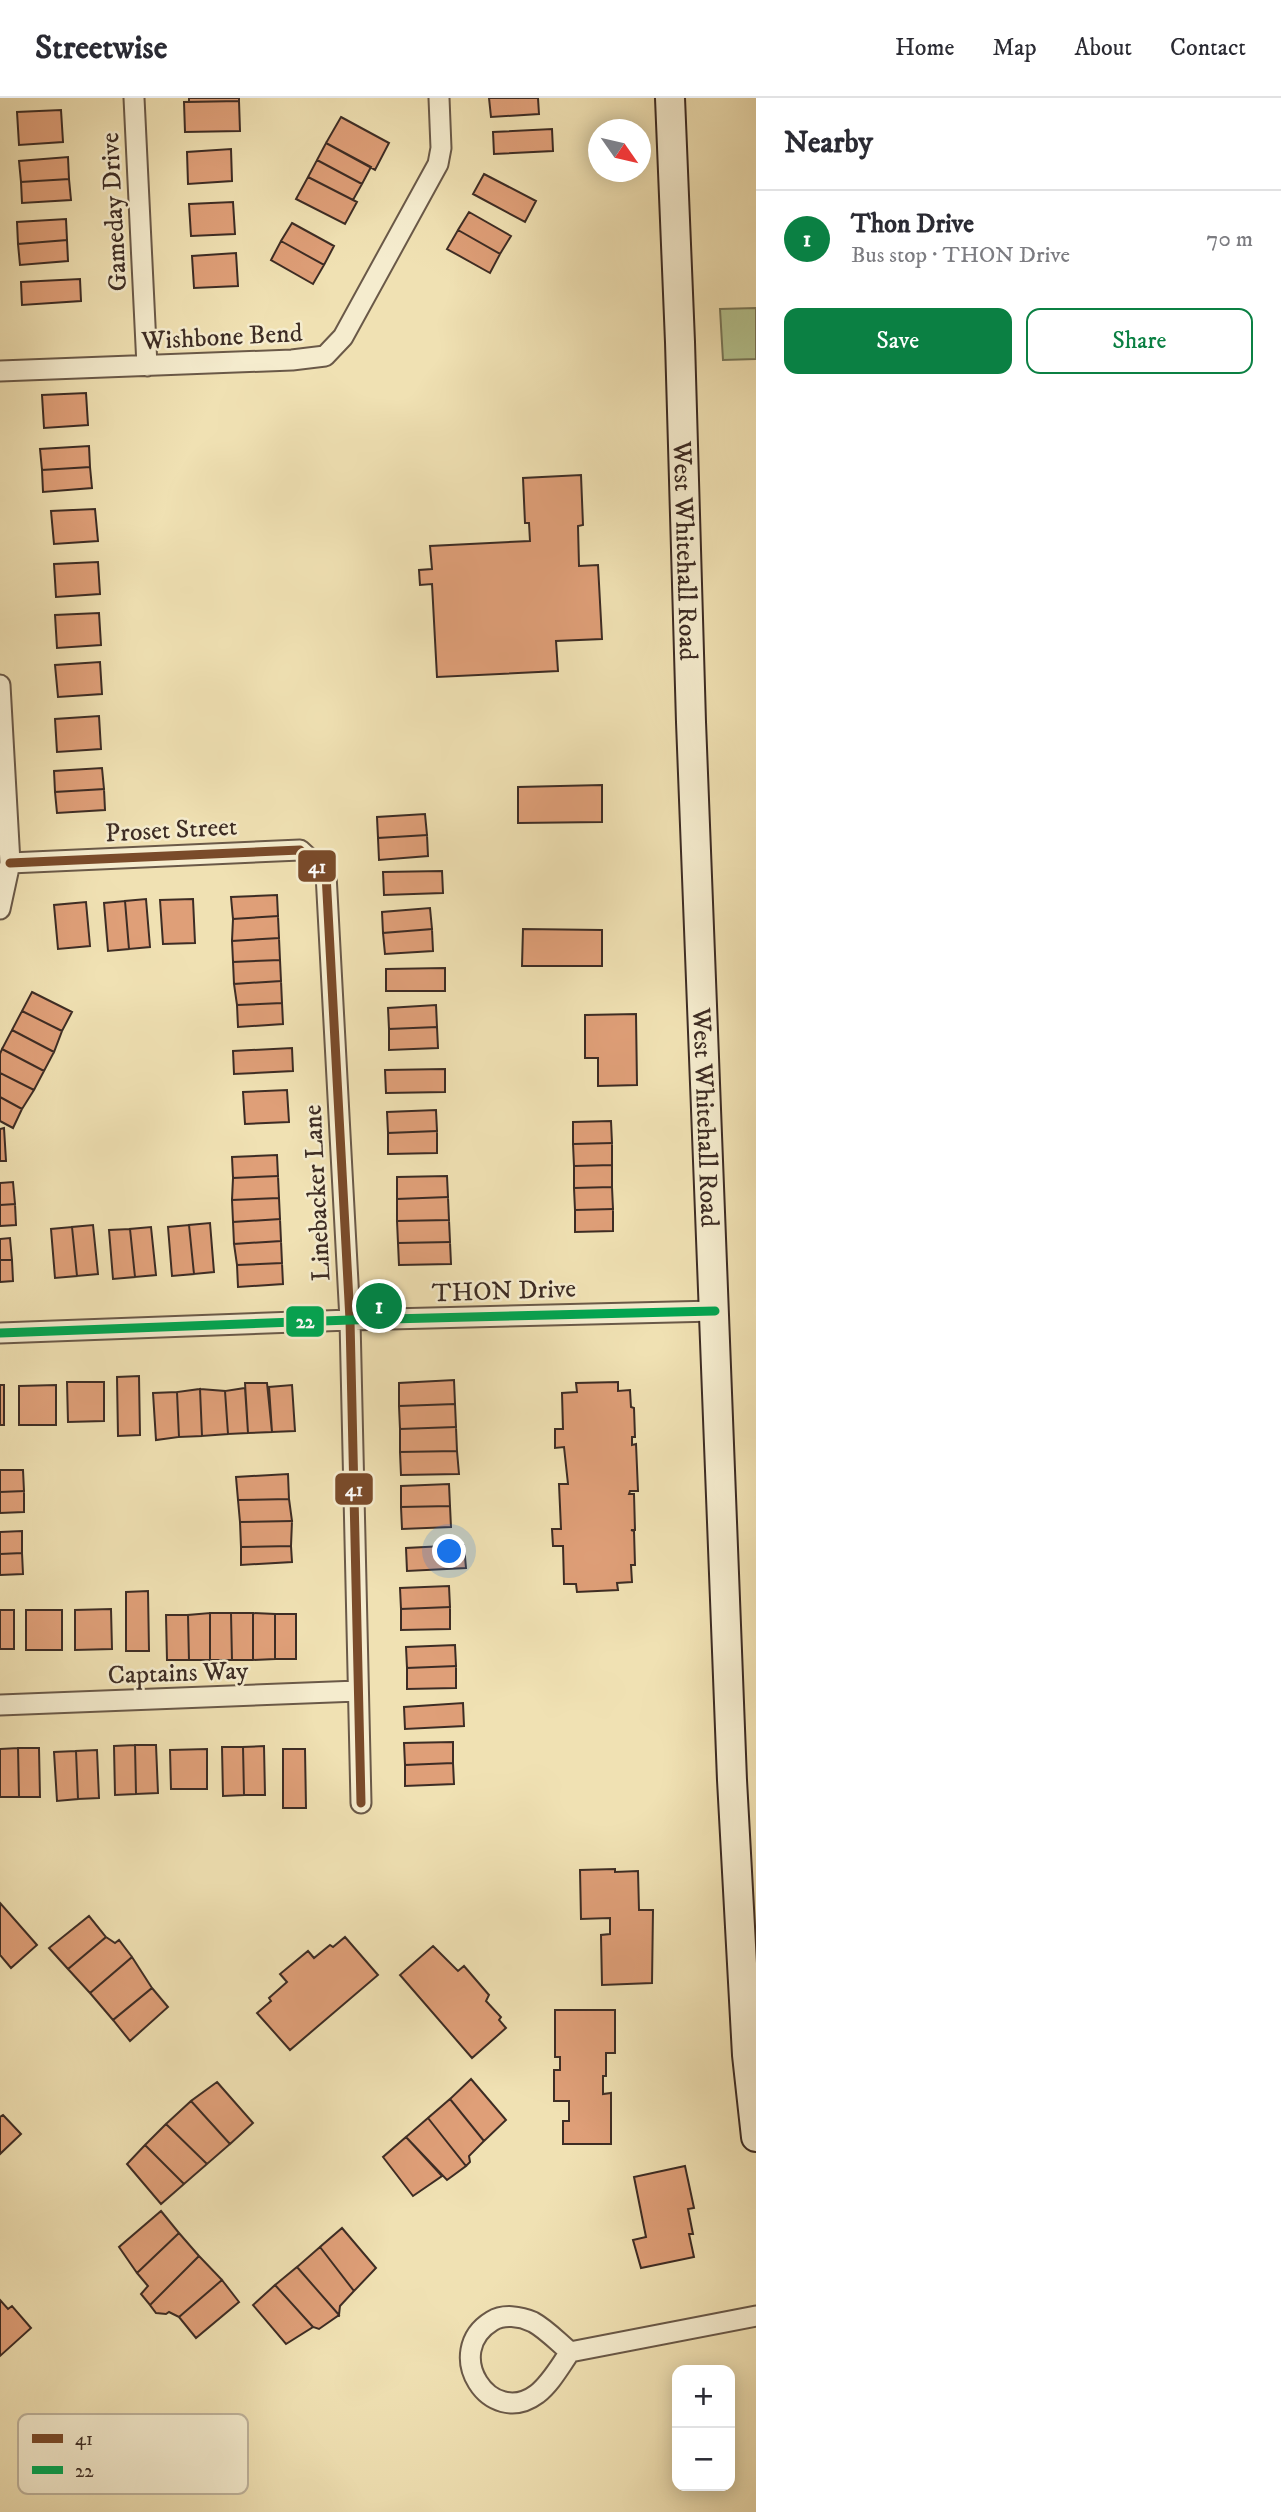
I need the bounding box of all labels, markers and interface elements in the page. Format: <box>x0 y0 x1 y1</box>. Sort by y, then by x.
text: Streetwise <box>35 28 167 69</box>
text: Home <box>895 33 954 63</box>
text: Map <box>992 33 1037 63</box>
text: About <box>1075 33 1132 63</box>
text: Contact <box>1170 33 1246 63</box>
north arrow <box>588 119 651 182</box>
text: Nearby <box>784 125 873 162</box>
street label: Gameday Drive <box>94 132 135 292</box>
text: Thon Drive <box>851 208 974 241</box>
text: 1 <box>803 225 811 254</box>
text: 70 m <box>1206 225 1253 254</box>
text: Bus stop · THON Drive <box>851 241 1070 270</box>
button: Save <box>784 308 1012 374</box>
button: Share <box>1026 308 1253 374</box>
street label: Wishbone Bend <box>140 317 303 358</box>
street label: West Whitehall Road <box>665 440 704 661</box>
street label: Proset Street <box>104 811 238 850</box>
line badge: 41 <box>297 849 337 883</box>
text: 41 <box>308 856 326 879</box>
street label: West Whitehall Road <box>684 1006 726 1228</box>
street label: Linebacker Lane <box>296 1104 339 1282</box>
street label: THON Drive <box>431 1272 577 1311</box>
pin: 1 <box>356 1280 402 1332</box>
line badge: 22 <box>285 1305 325 1338</box>
text: 22 <box>296 1311 315 1334</box>
line badge: 41 <box>334 1472 374 1506</box>
text: 41 <box>345 1479 363 1502</box>
your location <box>432 1534 466 1568</box>
street label: Captains Way <box>107 1655 250 1692</box>
map controls <box>672 2365 735 2491</box>
button: + <box>672 2365 735 2428</box>
legend <box>18 2414 248 2494</box>
text: 41 <box>75 2428 93 2451</box>
button: − <box>672 2428 735 2491</box>
text: 22 <box>75 2460 94 2483</box>

